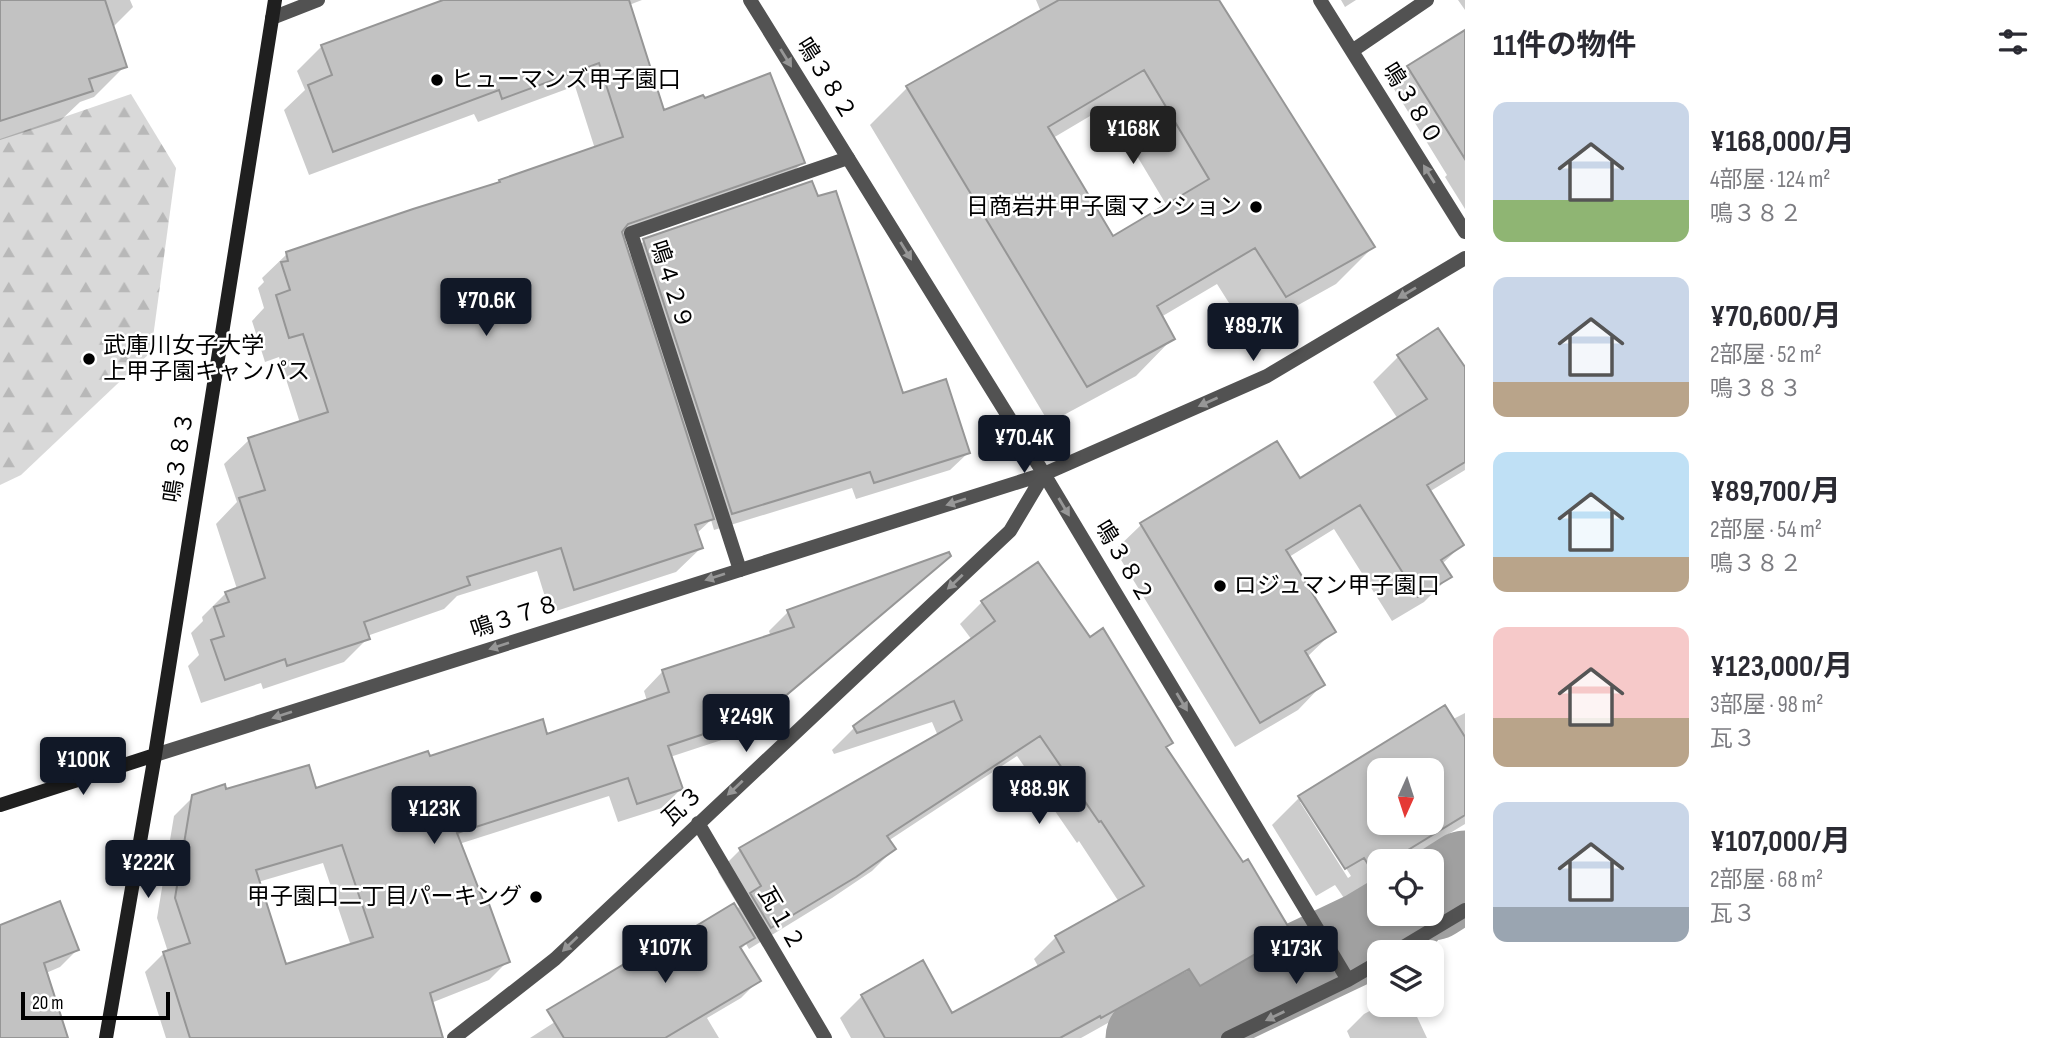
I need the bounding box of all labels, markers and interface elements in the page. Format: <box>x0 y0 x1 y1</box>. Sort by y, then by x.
icon: filters <box>1994 23 2032 61</box>
text: 11件の物件 <box>1493 28 1637 64</box>
street label: 鳴３８２ <box>790 33 862 125</box>
one-way arrow <box>780 48 793 68</box>
street label: 鳴３８０ <box>1376 58 1448 150</box>
place label: ヒューマンズ甲子園口 <box>451 66 681 94</box>
marker: ヒューマンズ甲子園口 <box>429 72 445 88</box>
pin: ¥168K <box>1084 106 1182 166</box>
text: ¥168K <box>1106 115 1160 143</box>
text: ¥168,000/月 <box>1710 124 1855 160</box>
icon: home <box>1549 130 1633 214</box>
one-way arrow <box>1422 165 1435 184</box>
text: 4部屋 · 124 m² <box>1710 166 1830 194</box>
place label: 日商岩井甲子園マンション <box>966 193 1242 221</box>
marker: 日商岩井甲子園マンション <box>1248 199 1264 215</box>
text: 鳴３８２ <box>1710 200 1802 228</box>
street label: 鳴４２９ <box>643 237 699 333</box>
one-way arrow <box>900 242 913 261</box>
pin: ¥70.6K <box>429 278 543 338</box>
one-way arrow <box>1397 286 1416 299</box>
text: ¥70.6K <box>456 287 516 315</box>
text: ¥70,600/月 <box>1710 299 1842 335</box>
pin: ¥89.7K <box>1196 304 1310 363</box>
icon: home <box>1549 305 1633 389</box>
text: ¥89.7K <box>1223 312 1283 340</box>
place label: 武庫川女子大学 上甲子園キャンパス <box>103 332 310 386</box>
text: 2部屋 · 52 m² <box>1710 341 1822 369</box>
marker: 武庫川女子大学 上甲子園キャンパス <box>81 351 97 367</box>
text: 鳴３８３ <box>1710 375 1802 403</box>
one-way arrow <box>1197 397 1218 408</box>
street label: 鳴３８３ <box>158 409 200 505</box>
pin: ¥70.4K <box>967 416 1081 475</box>
text: ¥70.4K <box>994 424 1054 452</box>
text: ¥89,700/月 <box>1710 474 1841 510</box>
icon: home <box>1549 480 1633 564</box>
one-way arrow <box>945 497 966 507</box>
one-way arrow <box>1058 498 1071 517</box>
street label: 鳴３８２ <box>1088 515 1160 609</box>
text: 2部屋 · 54 m² <box>1710 516 1822 544</box>
text: 鳴３８２ <box>1710 550 1802 578</box>
place label: ロジュマン甲子園口 <box>1234 572 1439 600</box>
one-way arrow <box>705 573 726 583</box>
one-way arrow <box>946 574 964 590</box>
marker: ロジュマン甲子園口 <box>1212 578 1228 594</box>
street label: 鳴３７８ <box>467 589 563 645</box>
one-way arrow <box>488 642 509 652</box>
text: ¥123,000/月 <box>1710 649 1853 685</box>
icon: home <box>1549 655 1633 739</box>
text: 3部屋 · 98 m² <box>1710 691 1823 719</box>
one-way arrow <box>1175 693 1188 712</box>
pin: ¥249K <box>697 694 795 754</box>
text: ¥249K <box>719 703 773 731</box>
one-way arrow <box>271 710 292 721</box>
text: 瓦３ <box>1710 725 1756 753</box>
pin: ¥100K <box>34 738 132 797</box>
text: ¥100K <box>56 746 110 774</box>
north arrow <box>1367 758 1444 835</box>
map controls <box>1367 758 1444 1017</box>
pin: ¥88.9K <box>982 766 1096 826</box>
text: ¥88.9K <box>1009 775 1069 803</box>
one-way arrow <box>727 779 744 796</box>
street label: 瓦３ <box>657 780 709 832</box>
pin: ¥123K <box>385 786 483 846</box>
text: ¥123K <box>408 795 460 823</box>
text: ¥107,000/月 <box>1710 824 1851 860</box>
icon: home <box>1549 830 1633 914</box>
pin: ¥222K <box>99 841 197 900</box>
text: ¥222K <box>121 849 175 877</box>
button: locate <box>1367 849 1444 926</box>
text: 2部屋 · 68 m² <box>1710 866 1823 894</box>
street label: 瓦１２ <box>752 882 810 956</box>
place label: 甲子園口二丁目パーキング <box>247 883 522 911</box>
marker: 甲子園口二丁目パーキング <box>528 889 544 905</box>
text: 瓦３ <box>1710 900 1756 928</box>
pin: ¥107K <box>616 926 714 985</box>
pin: ¥173K <box>1247 926 1345 986</box>
text: ¥107K <box>638 934 692 962</box>
text: ¥173K <box>1270 935 1322 963</box>
one-way arrow <box>562 936 579 952</box>
button: layers <box>1367 940 1444 1017</box>
scale bar <box>21 989 170 1021</box>
text: 20 m <box>32 992 64 1015</box>
one-way arrow <box>1265 1010 1285 1021</box>

